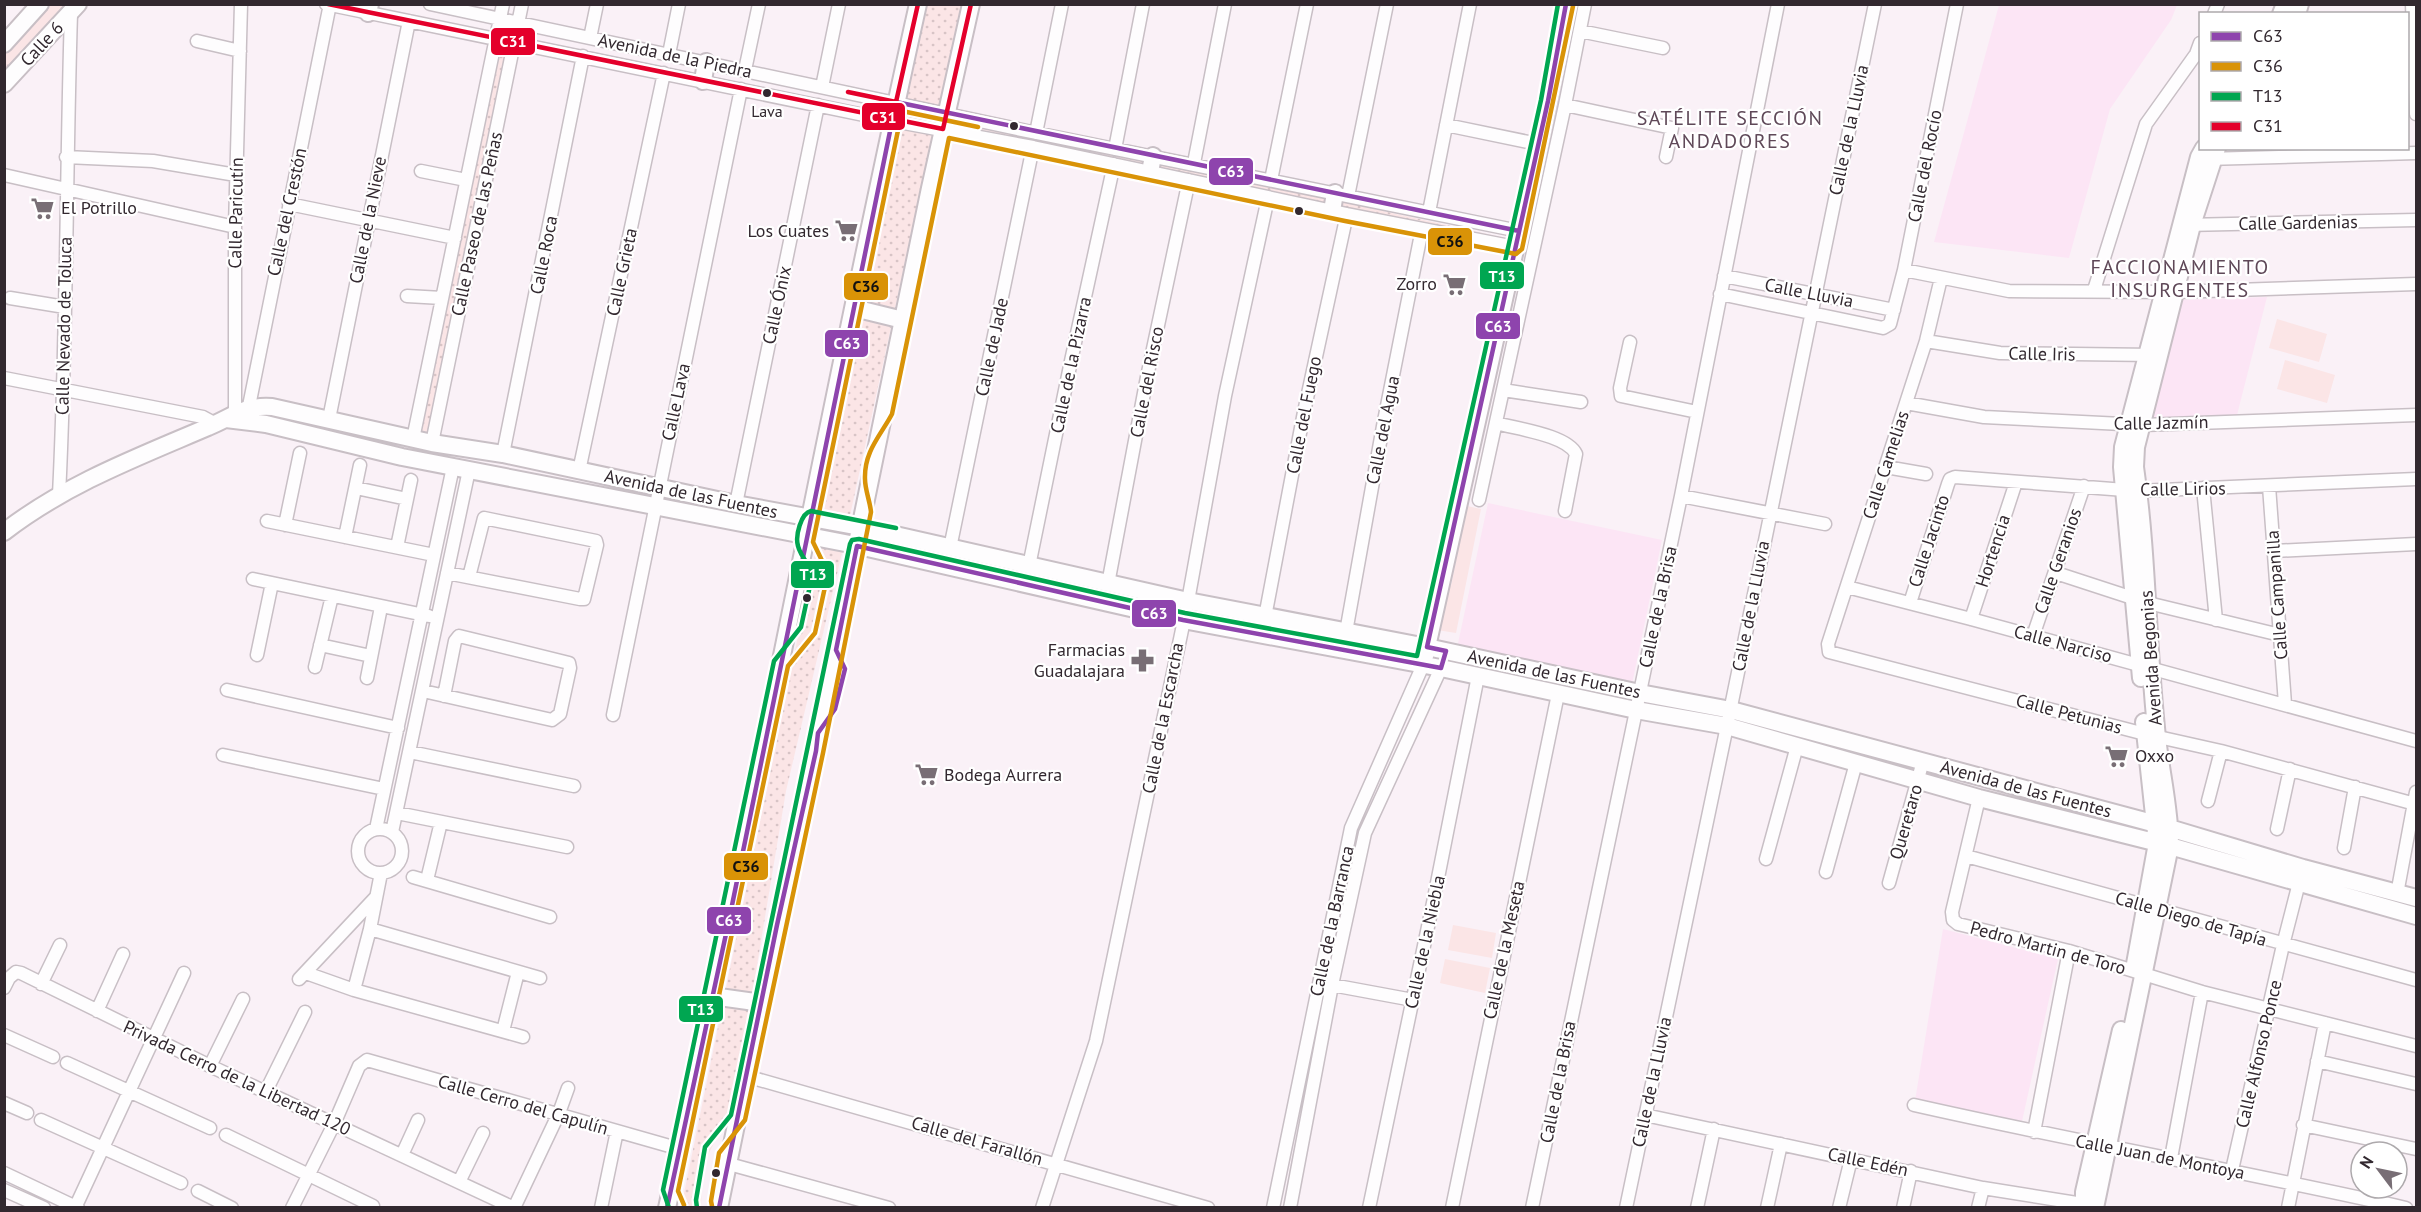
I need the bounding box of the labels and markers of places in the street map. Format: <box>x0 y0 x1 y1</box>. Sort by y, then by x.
marker: Lava <box>761 87 773 99</box>
place label: Lava <box>751 101 783 121</box>
unlabelled marker <box>1008 120 1020 132</box>
supermarket icon: El Potrillo <box>30 195 56 221</box>
place label: El Potrillo <box>61 196 137 219</box>
unlabelled marker <box>1293 205 1305 217</box>
supermarket icon: Los Cuates <box>834 218 860 244</box>
place label: Los Cuates <box>747 219 829 242</box>
supermarket icon: Zorro <box>1442 271 1468 297</box>
place label: Zorro <box>1397 272 1437 295</box>
unlabelled marker <box>801 592 813 604</box>
place label: Farmacias Guadalajara <box>1034 638 1125 682</box>
pharmacy icon: Farmacias Guadalajara <box>1130 647 1156 673</box>
supermarket icon: Oxxo <box>2104 743 2130 769</box>
place label: Oxxo <box>2135 744 2174 767</box>
supermarket icon: Bodega Aurrera <box>913 762 939 788</box>
place label: Bodega Aurrera <box>944 763 1062 786</box>
unlabelled marker <box>710 1167 722 1179</box>

